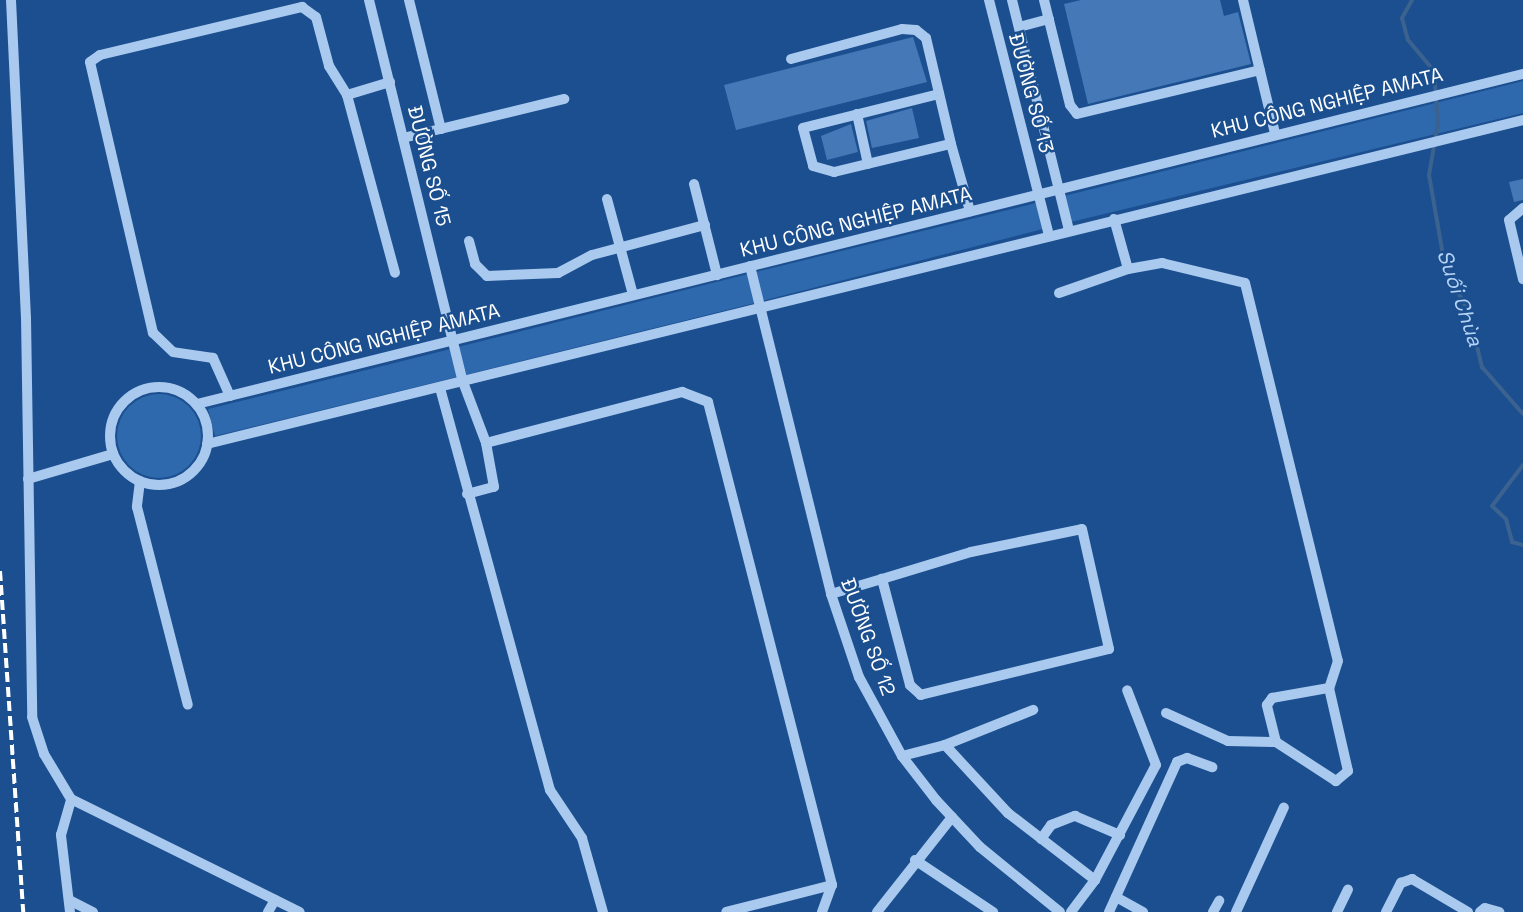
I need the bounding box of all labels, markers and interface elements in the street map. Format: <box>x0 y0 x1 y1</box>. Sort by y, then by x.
street label: ĐƯỜNG SỐ 13 <box>1003 30 1059 156</box>
street label: KHU CÔNG NGHIỆP AMATA <box>1208 63 1446 143</box>
street label: ĐƯỜNG SỐ 15 <box>402 103 456 229</box>
street label: KHU CÔNG NGHIỆP AMATA <box>737 182 975 262</box>
water label: Suối Chùa <box>1432 246 1488 350</box>
street label: KHU CÔNG NGHIỆP AMATA <box>265 299 503 379</box>
street label: ĐƯỜNG SỐ 12 <box>836 575 900 699</box>

